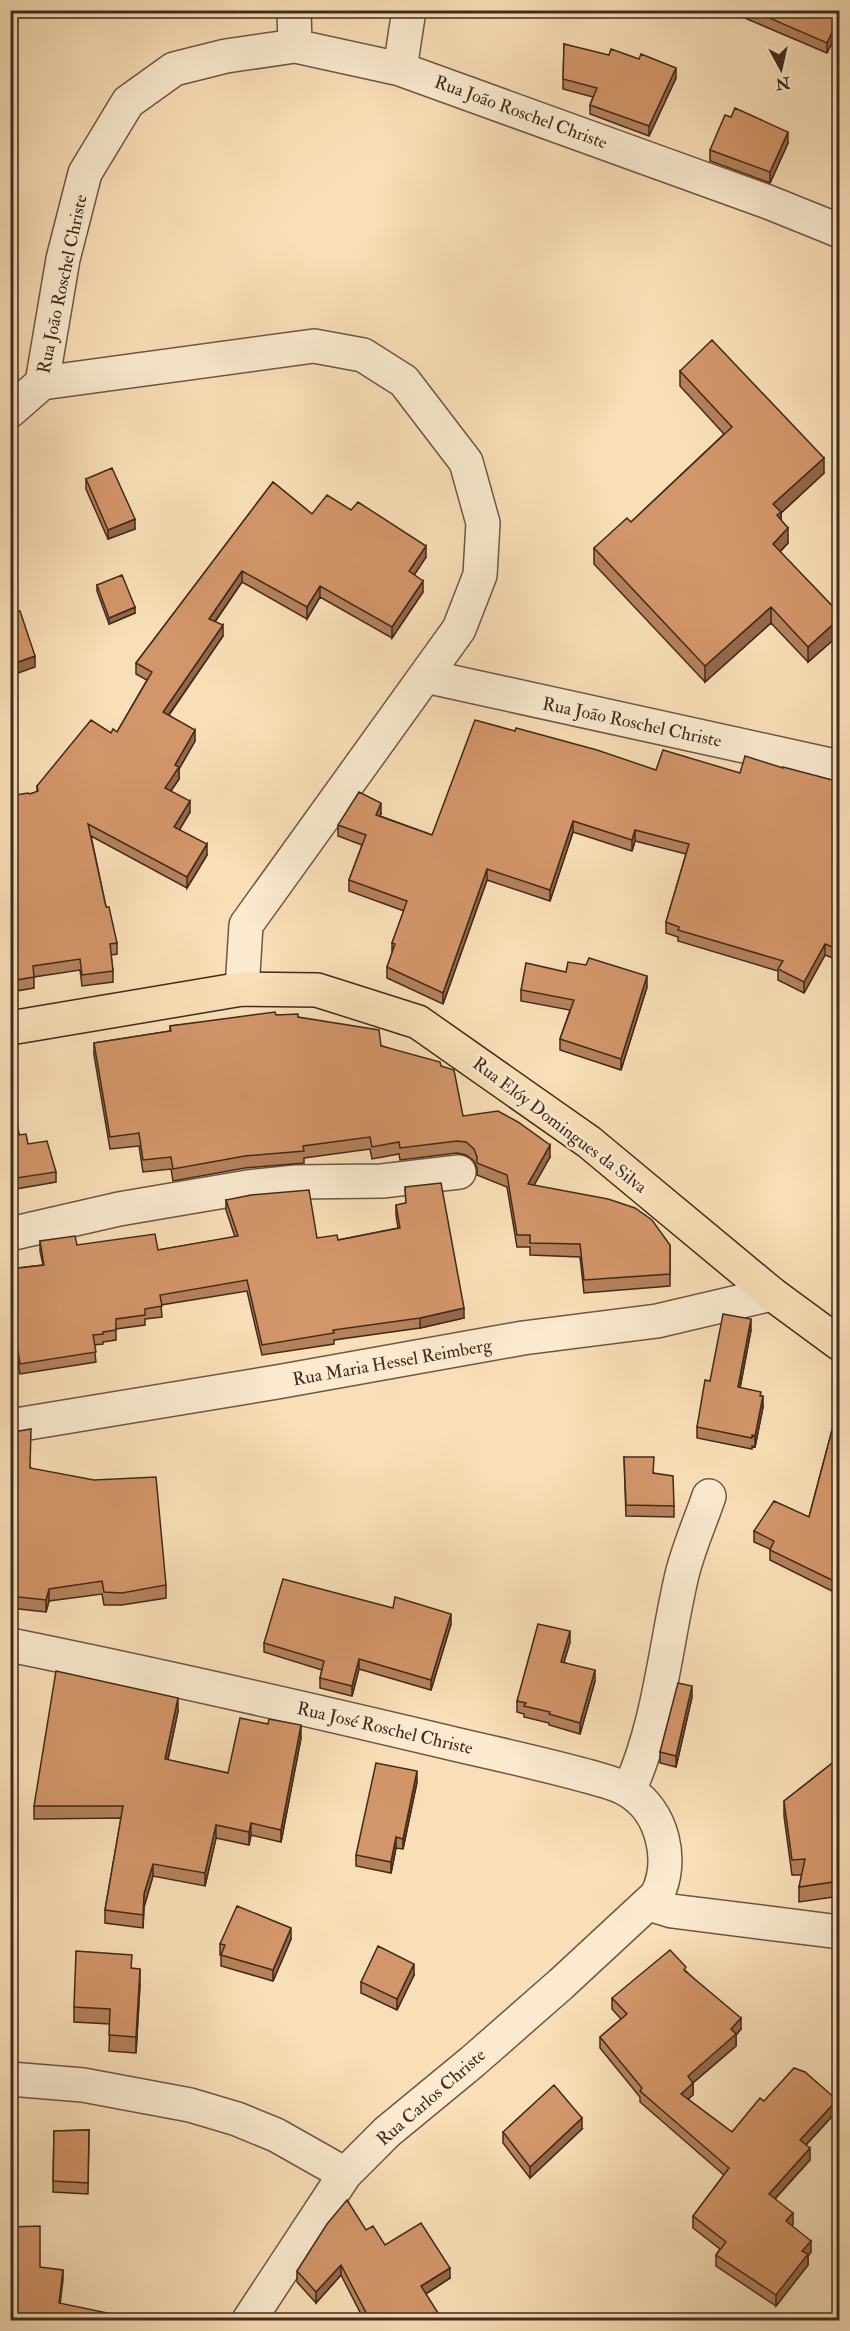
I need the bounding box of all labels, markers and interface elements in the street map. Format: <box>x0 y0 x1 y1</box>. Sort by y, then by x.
north arrow <box>751 39 811 99</box>
street label: Rua João Roschel Christe <box>431 70 611 155</box>
text: N <box>774 72 792 94</box>
street label: Rua João Roschel Christe <box>32 192 93 376</box>
street label: Rua João Roschel Christe <box>540 692 724 753</box>
street label: Rua Elóy Domingues da Silva <box>468 1052 652 1199</box>
street label: Rua Maria Hessel Reimberg <box>291 1333 495 1391</box>
street label: Rua José Roschel Christe <box>295 1697 476 1760</box>
street label: Rua Carlos Christe <box>372 2043 491 2151</box>

